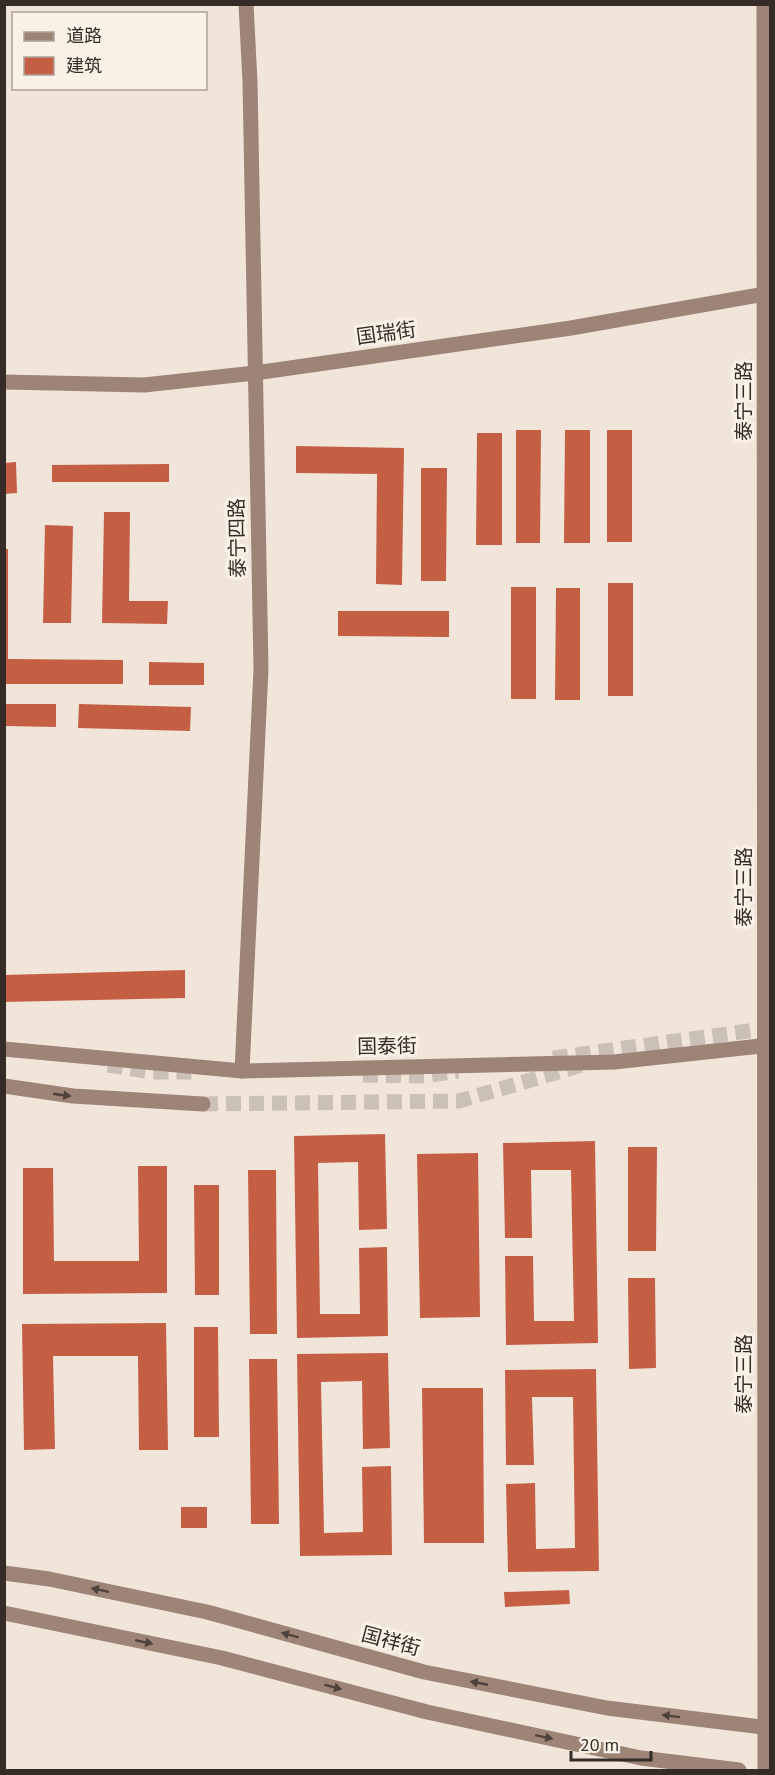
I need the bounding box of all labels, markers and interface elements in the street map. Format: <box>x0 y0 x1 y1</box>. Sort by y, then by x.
legend <box>12 12 207 90</box>
text: 道路 <box>66 24 102 47</box>
text: 建筑 <box>66 54 102 77</box>
street label: 国瑞街 <box>354 316 418 350</box>
street label: 泰宁三路 <box>731 361 757 441</box>
street label: 泰宁四路 <box>223 498 251 578</box>
street label: 泰宁三路 <box>731 847 757 927</box>
street label: 国泰街 <box>357 1032 417 1060</box>
one-way arrow <box>53 1090 72 1099</box>
street label: 泰宁三路 <box>731 1334 757 1414</box>
one-way arrow <box>90 1585 109 1594</box>
street label: 国祥街 <box>359 1621 423 1661</box>
one-way arrow <box>281 1630 299 1639</box>
one-way arrow <box>135 1637 153 1647</box>
one-way arrow <box>469 1678 488 1687</box>
one-way arrow <box>324 1683 343 1693</box>
one-way arrow <box>661 1711 680 1720</box>
scale bar <box>571 1724 650 1762</box>
one-way arrow <box>534 1733 553 1742</box>
text: 20 m <box>580 1733 619 1756</box>

